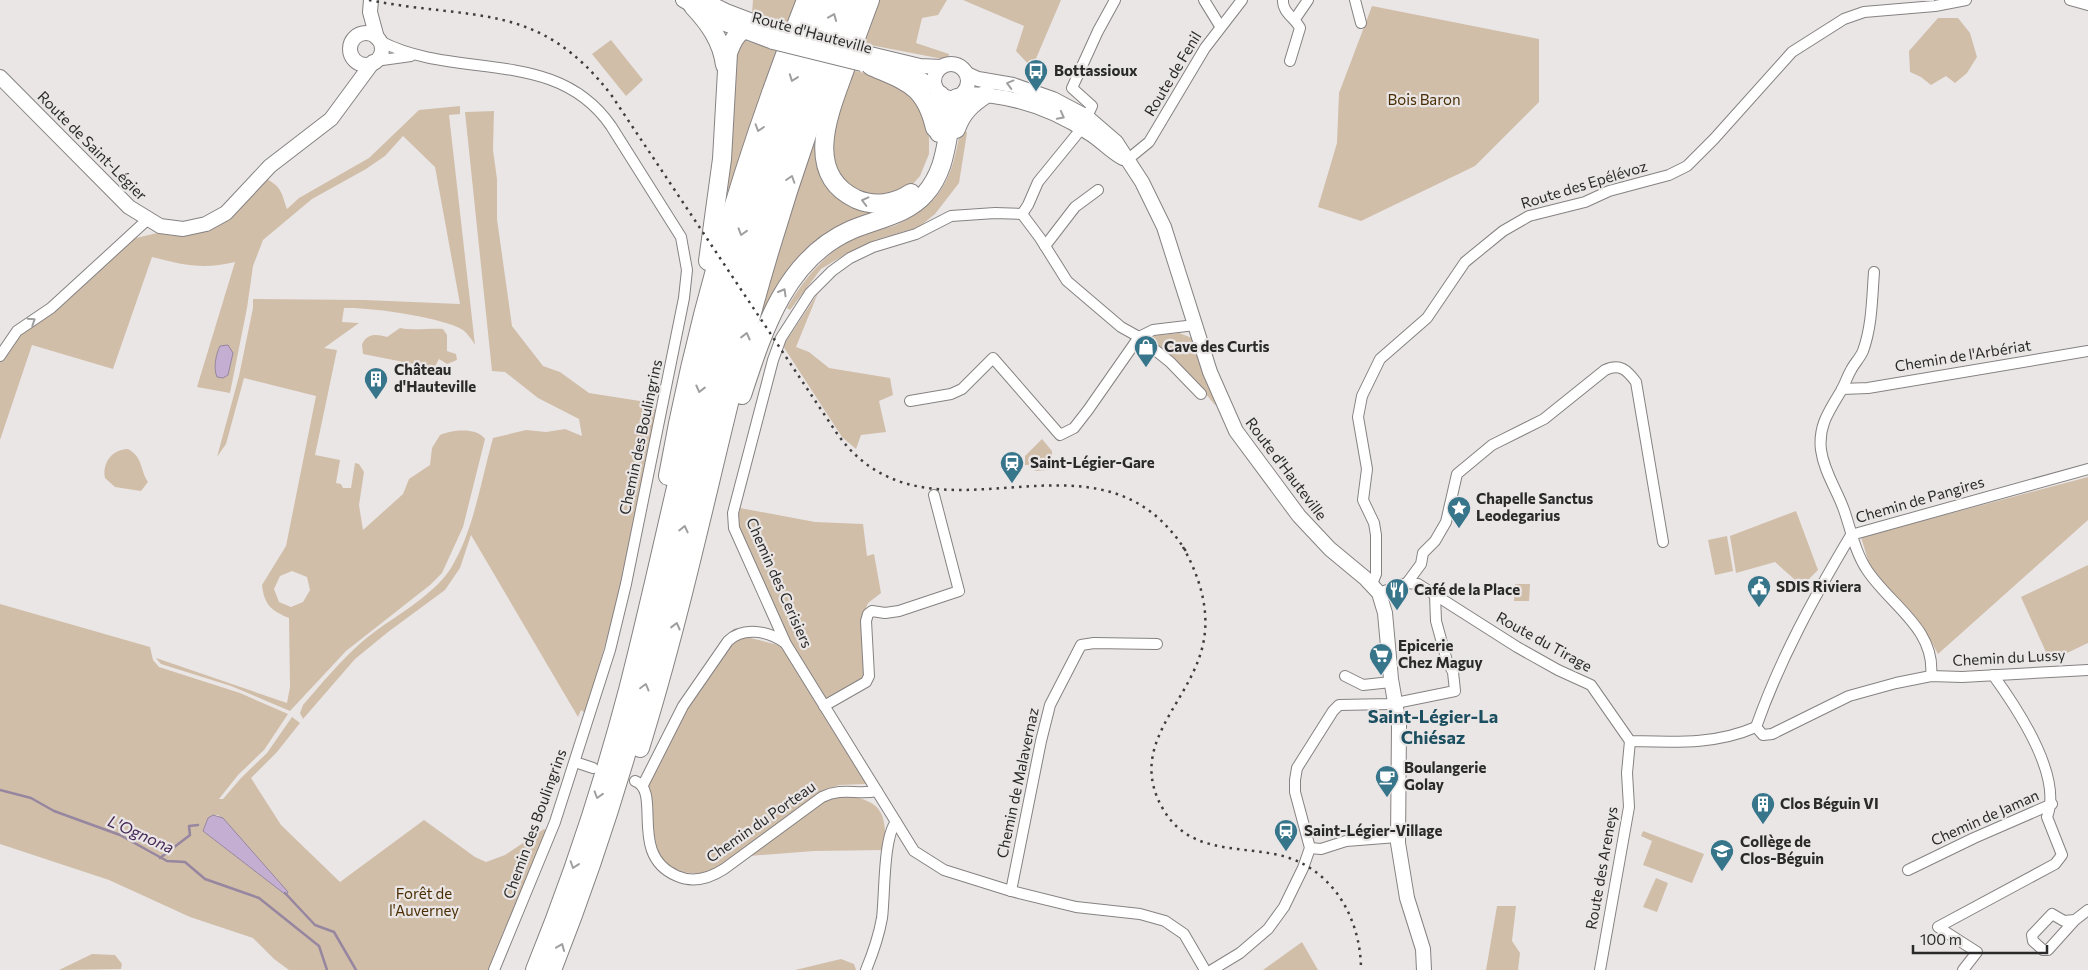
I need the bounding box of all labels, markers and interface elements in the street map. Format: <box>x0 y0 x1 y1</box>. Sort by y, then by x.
street label: Route d'Hauteville <box>750 7 874 57</box>
one-way arrow <box>827 13 838 22</box>
street label: Route de Fenil <box>1140 28 1204 119</box>
bus stop icon: Bottassioux <box>1023 58 1049 92</box>
place label: Bottassioux <box>1054 61 1138 79</box>
one-way arrow <box>789 73 799 82</box>
one-way arrow <box>1006 80 1014 90</box>
street label: Route de Saint-Légier <box>34 87 151 204</box>
park label: Bois Baron <box>1387 90 1461 108</box>
one-way arrow <box>1056 110 1065 120</box>
one-way arrow <box>755 123 765 131</box>
street label: Route des Epélévoz <box>1518 156 1649 212</box>
one-way arrow <box>786 176 796 184</box>
one-way arrow <box>861 196 870 207</box>
one-way arrow <box>737 228 747 236</box>
one-way arrow <box>777 289 787 298</box>
one-way arrow <box>26 318 36 327</box>
one-way arrow <box>740 331 751 340</box>
shop icon: Cave des Curtis <box>1133 334 1159 368</box>
street label: Chemin de l'Arbériat <box>1893 335 2032 375</box>
place label: Cave des Curtis <box>1164 337 1270 355</box>
street label: Chemin des Boulingrins <box>615 357 665 516</box>
place label: Château d'Hauteville <box>394 360 476 395</box>
building icon: Château d'Hauteville <box>363 366 389 400</box>
one-way arrow <box>695 385 706 394</box>
street label: Route d'Hauteville <box>1242 414 1331 523</box>
station icon: Saint-Légier-Gare <box>999 450 1025 484</box>
place label: Saint-Légier-Gare <box>1030 453 1155 471</box>
street label: Chemin de Pangires <box>1853 472 1986 526</box>
place label: Chapelle Sanctus Leodegarius <box>1476 489 1593 524</box>
place icon: Chapelle Sanctus Leodegarius <box>1446 495 1472 529</box>
street label: Chemin des Cerisiers <box>743 515 817 651</box>
one-way arrow <box>678 525 688 533</box>
public building icon: SDIS Riviera <box>1746 574 1772 608</box>
restaurant icon: Café de la Place <box>1384 577 1410 611</box>
place label: SDIS Riviera <box>1776 577 1861 595</box>
place label: Café de la Place <box>1414 580 1520 598</box>
street label: Route du Tirage <box>1493 607 1596 675</box>
one-way arrow <box>670 621 681 630</box>
place label: Epicerie Chez Maguy <box>1398 636 1483 671</box>
supermarket icon: Epicerie Chez Maguy <box>1368 642 1394 676</box>
street label: Chemin du Lussy <box>1952 645 2066 669</box>
one-way arrow <box>639 682 650 691</box>
district label: Saint-Légier-La Chiésaz <box>1368 705 1498 748</box>
street label: Chemin de Malavernaz <box>992 706 1042 860</box>
street label: Chemin des Boulingrins <box>499 746 570 901</box>
place label: Boulangerie Golay <box>1404 758 1486 793</box>
cafe icon: Boulangerie Golay <box>1374 764 1400 798</box>
street label: Chemin du Porteau <box>702 777 819 866</box>
street label: Chemin de Jaman <box>1928 785 2041 849</box>
one-way arrow <box>593 790 603 799</box>
building icon: Clos Béguin VI <box>1750 791 1776 825</box>
place label: Clos Béguin VI <box>1780 794 1879 812</box>
street label: Route des Areneys <box>1581 805 1621 931</box>
water label: L'Ognona <box>105 811 177 857</box>
station icon: Saint-Légier-Village <box>1273 818 1299 852</box>
place label: Saint-Légier-Village <box>1304 821 1442 839</box>
place label: Collège de Clos-Béguin <box>1740 832 1824 867</box>
school or university icon: Collège de Clos-Béguin <box>1709 838 1735 872</box>
one-way arrow <box>570 861 580 869</box>
park label: Forêt de l'Auverney <box>389 884 459 919</box>
scale bar <box>1913 922 2047 954</box>
text: 100 m <box>1920 930 1962 948</box>
one-way arrow <box>555 943 565 952</box>

